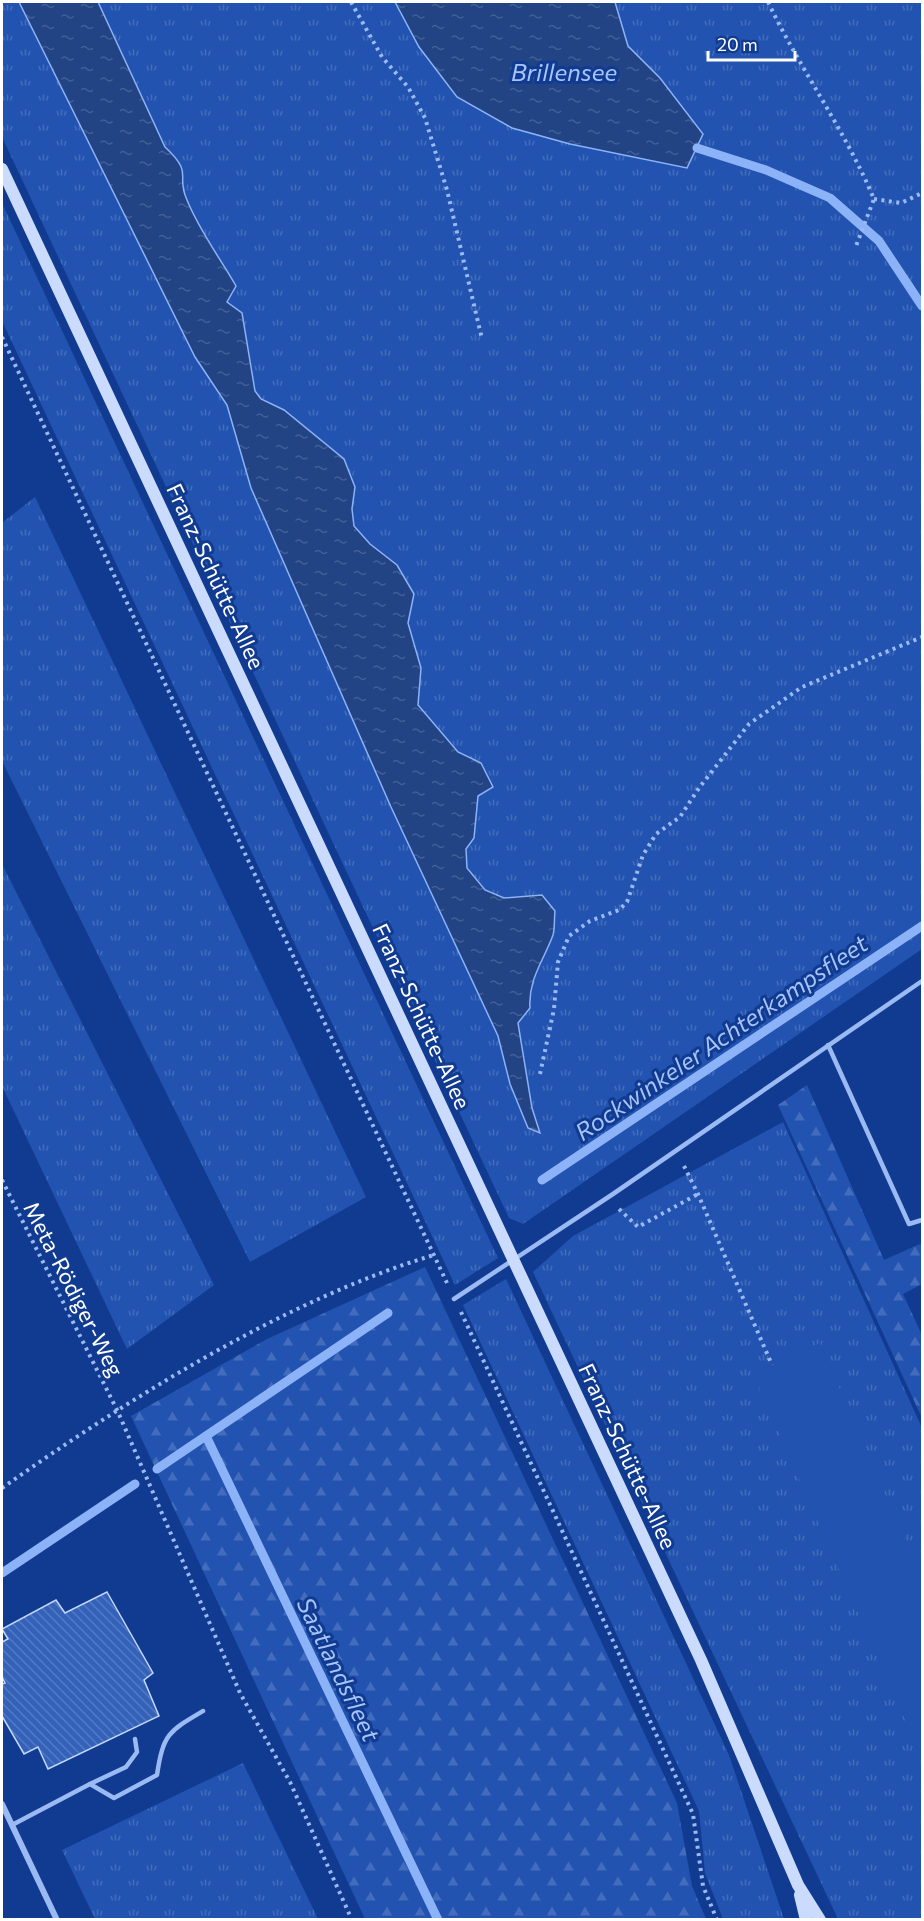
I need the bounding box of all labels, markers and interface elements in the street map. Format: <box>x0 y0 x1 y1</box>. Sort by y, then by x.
scale bar <box>708 24 795 62</box>
text: 20 m <box>717 33 758 55</box>
water label: Brillensee <box>511 57 617 86</box>
street label: Franz-Schütte-Allee <box>161 479 271 673</box>
street label: Franz-Schütte-Allee <box>367 919 477 1113</box>
water label: Rockwinkeler Achterkampsfleet <box>569 927 874 1146</box>
street label: Meta-Rödiger-Weg <box>18 1197 130 1381</box>
street label: Franz-Schütte-Allee <box>573 1359 683 1553</box>
water label: Saatlandsfleet <box>292 1592 387 1747</box>

